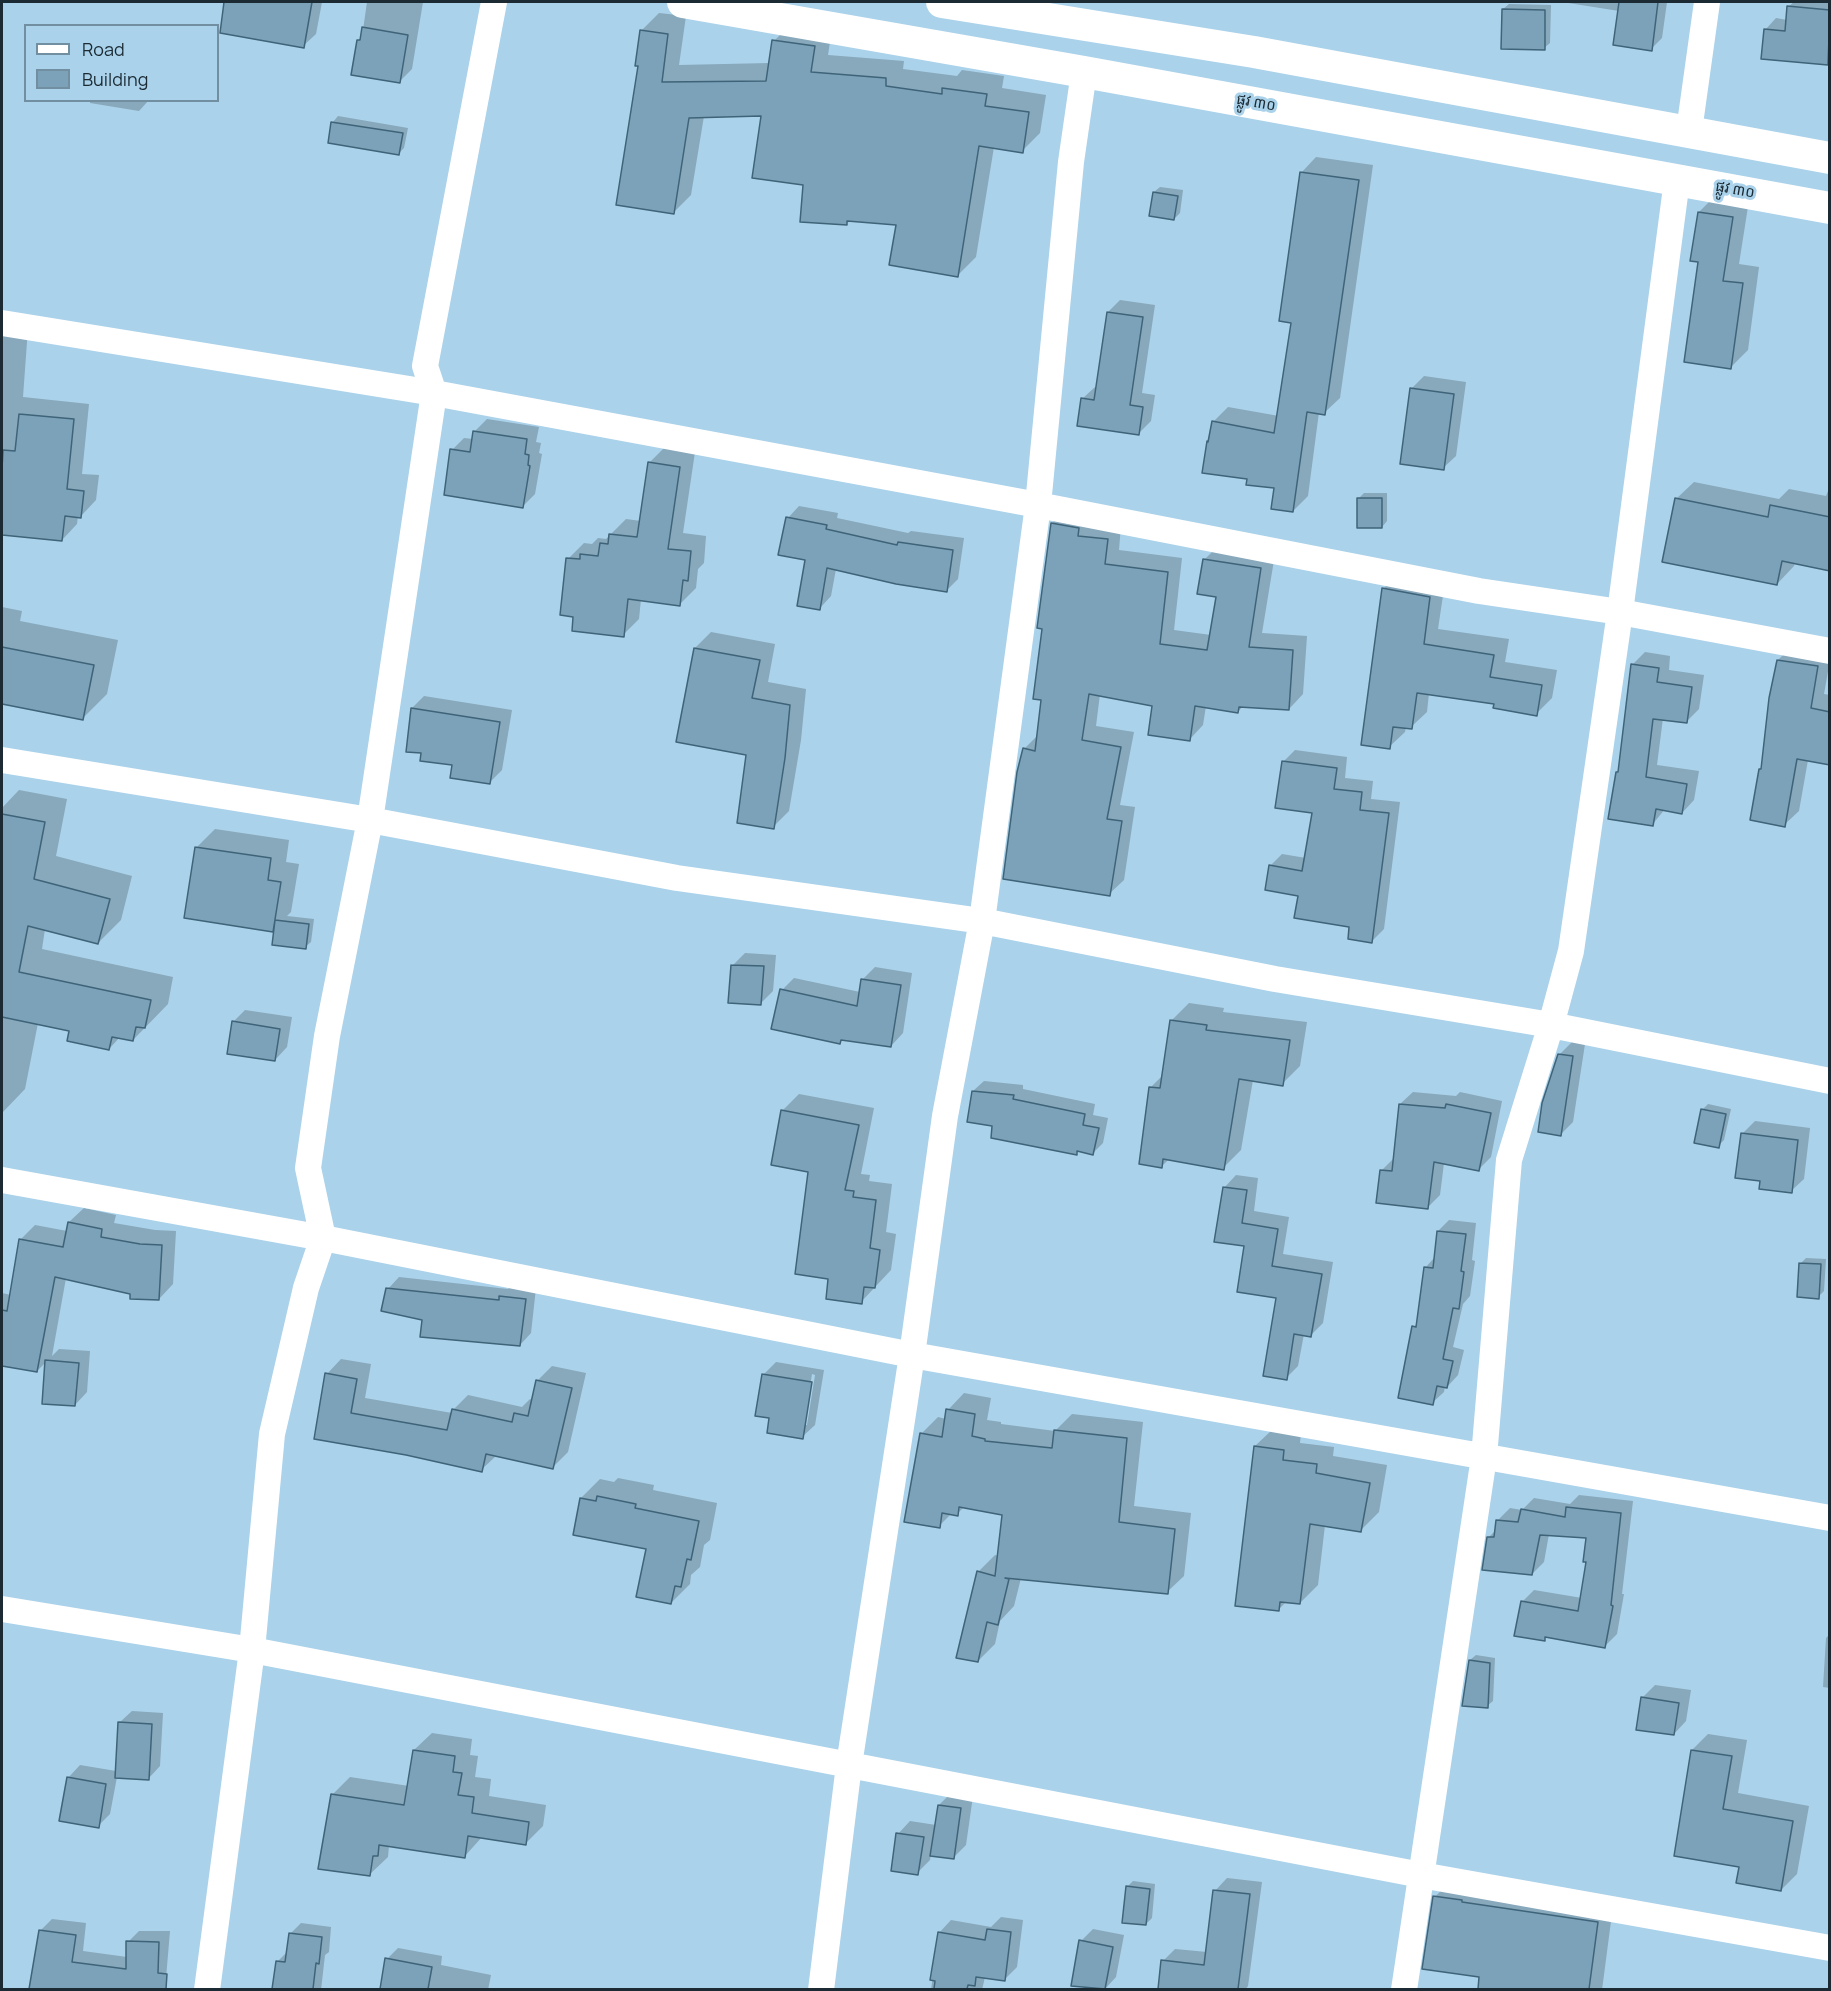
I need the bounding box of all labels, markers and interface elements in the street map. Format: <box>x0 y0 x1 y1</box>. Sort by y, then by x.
legend <box>24 24 219 102</box>
text: Road <box>82 37 125 61</box>
text: Building <box>82 67 148 91</box>
street label: ផ្លូវ ៣០ <box>1235 91 1277 115</box>
street label: ផ្លូវ ៣០ <box>1714 178 1756 202</box>

